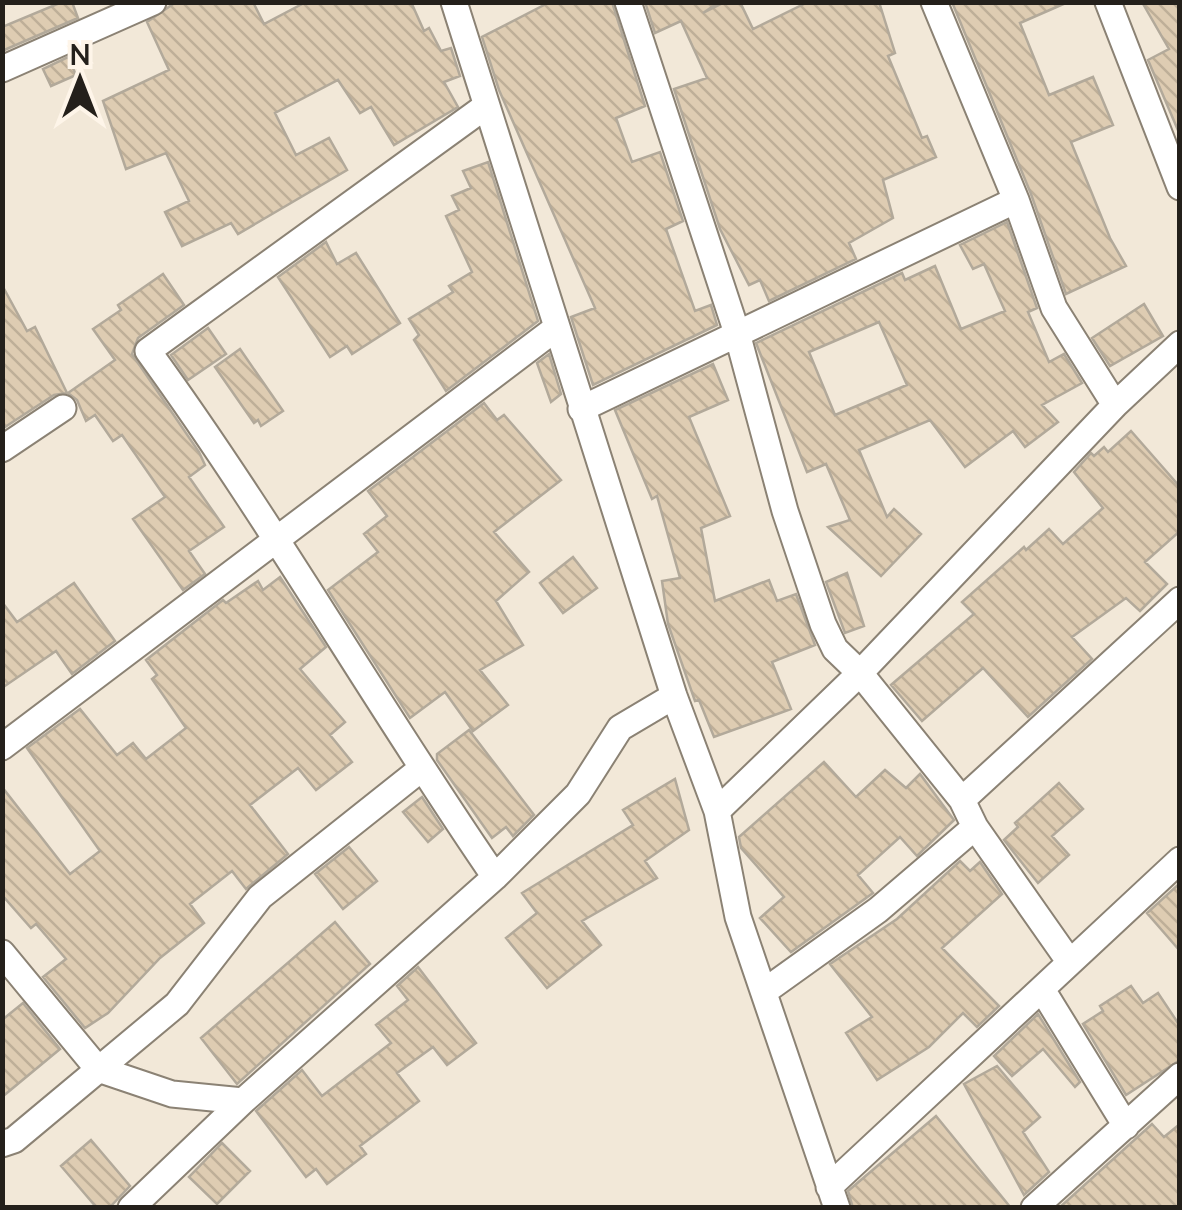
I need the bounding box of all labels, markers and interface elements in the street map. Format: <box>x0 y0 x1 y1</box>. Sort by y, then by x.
north arrow <box>30 30 130 130</box>
text: N <box>69 37 91 72</box>

